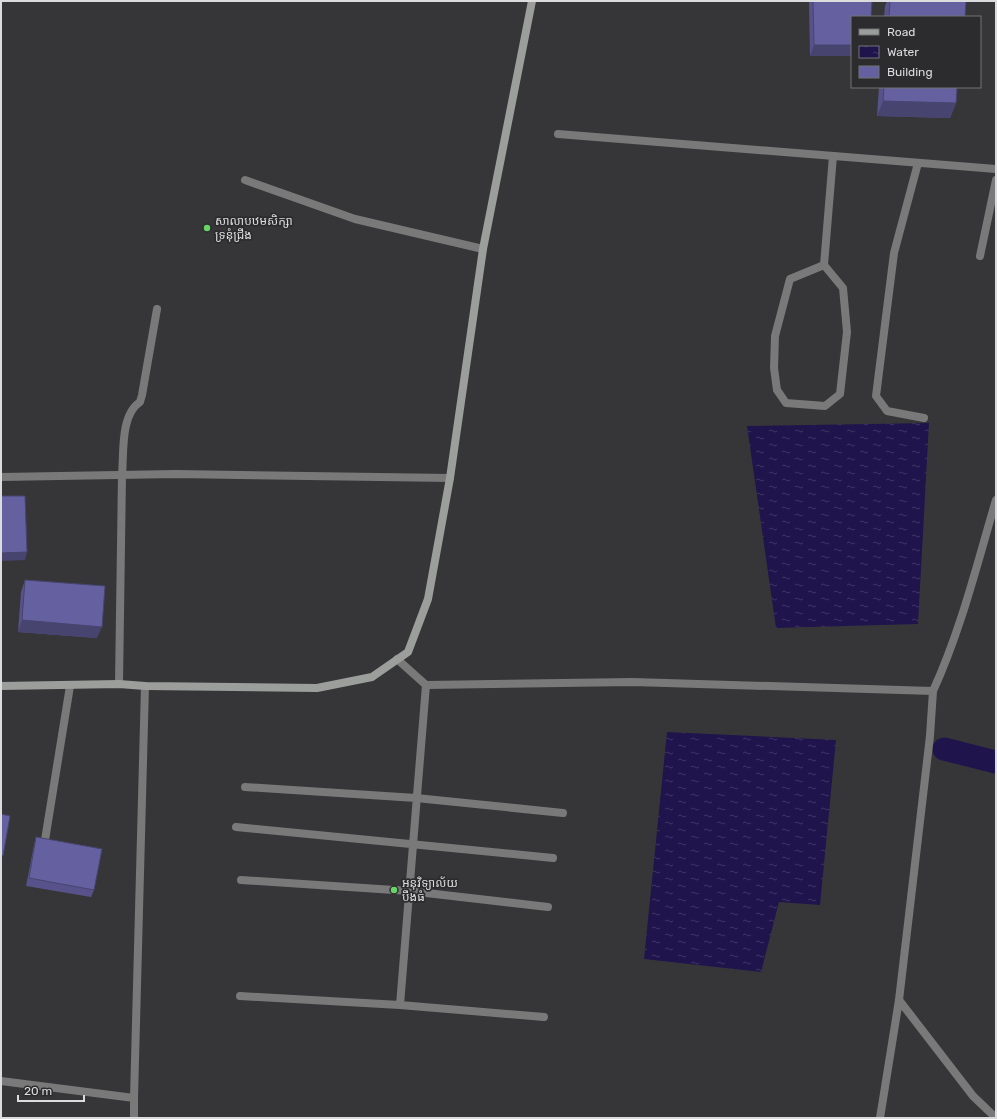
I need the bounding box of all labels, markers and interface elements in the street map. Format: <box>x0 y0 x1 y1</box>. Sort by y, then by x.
legend <box>851 16 981 88</box>
text: Road <box>887 25 915 39</box>
text: Water <box>887 45 919 59</box>
text: Building <box>887 65 933 79</box>
place label: សាលាបឋមសិក្សា ទ្រនុំជ្រីង <box>215 214 293 242</box>
marker: សាលាបឋមសិក្សា ទ្រនុំជ្រីង <box>202 223 212 233</box>
place label: អនុវិទ្យាល័យ បឹងធំ <box>402 876 458 904</box>
marker: អនុវិទ្យាល័យ បឹងធំ <box>389 885 399 895</box>
scale bar <box>18 1077 84 1103</box>
text: 20 m <box>24 1084 52 1098</box>

